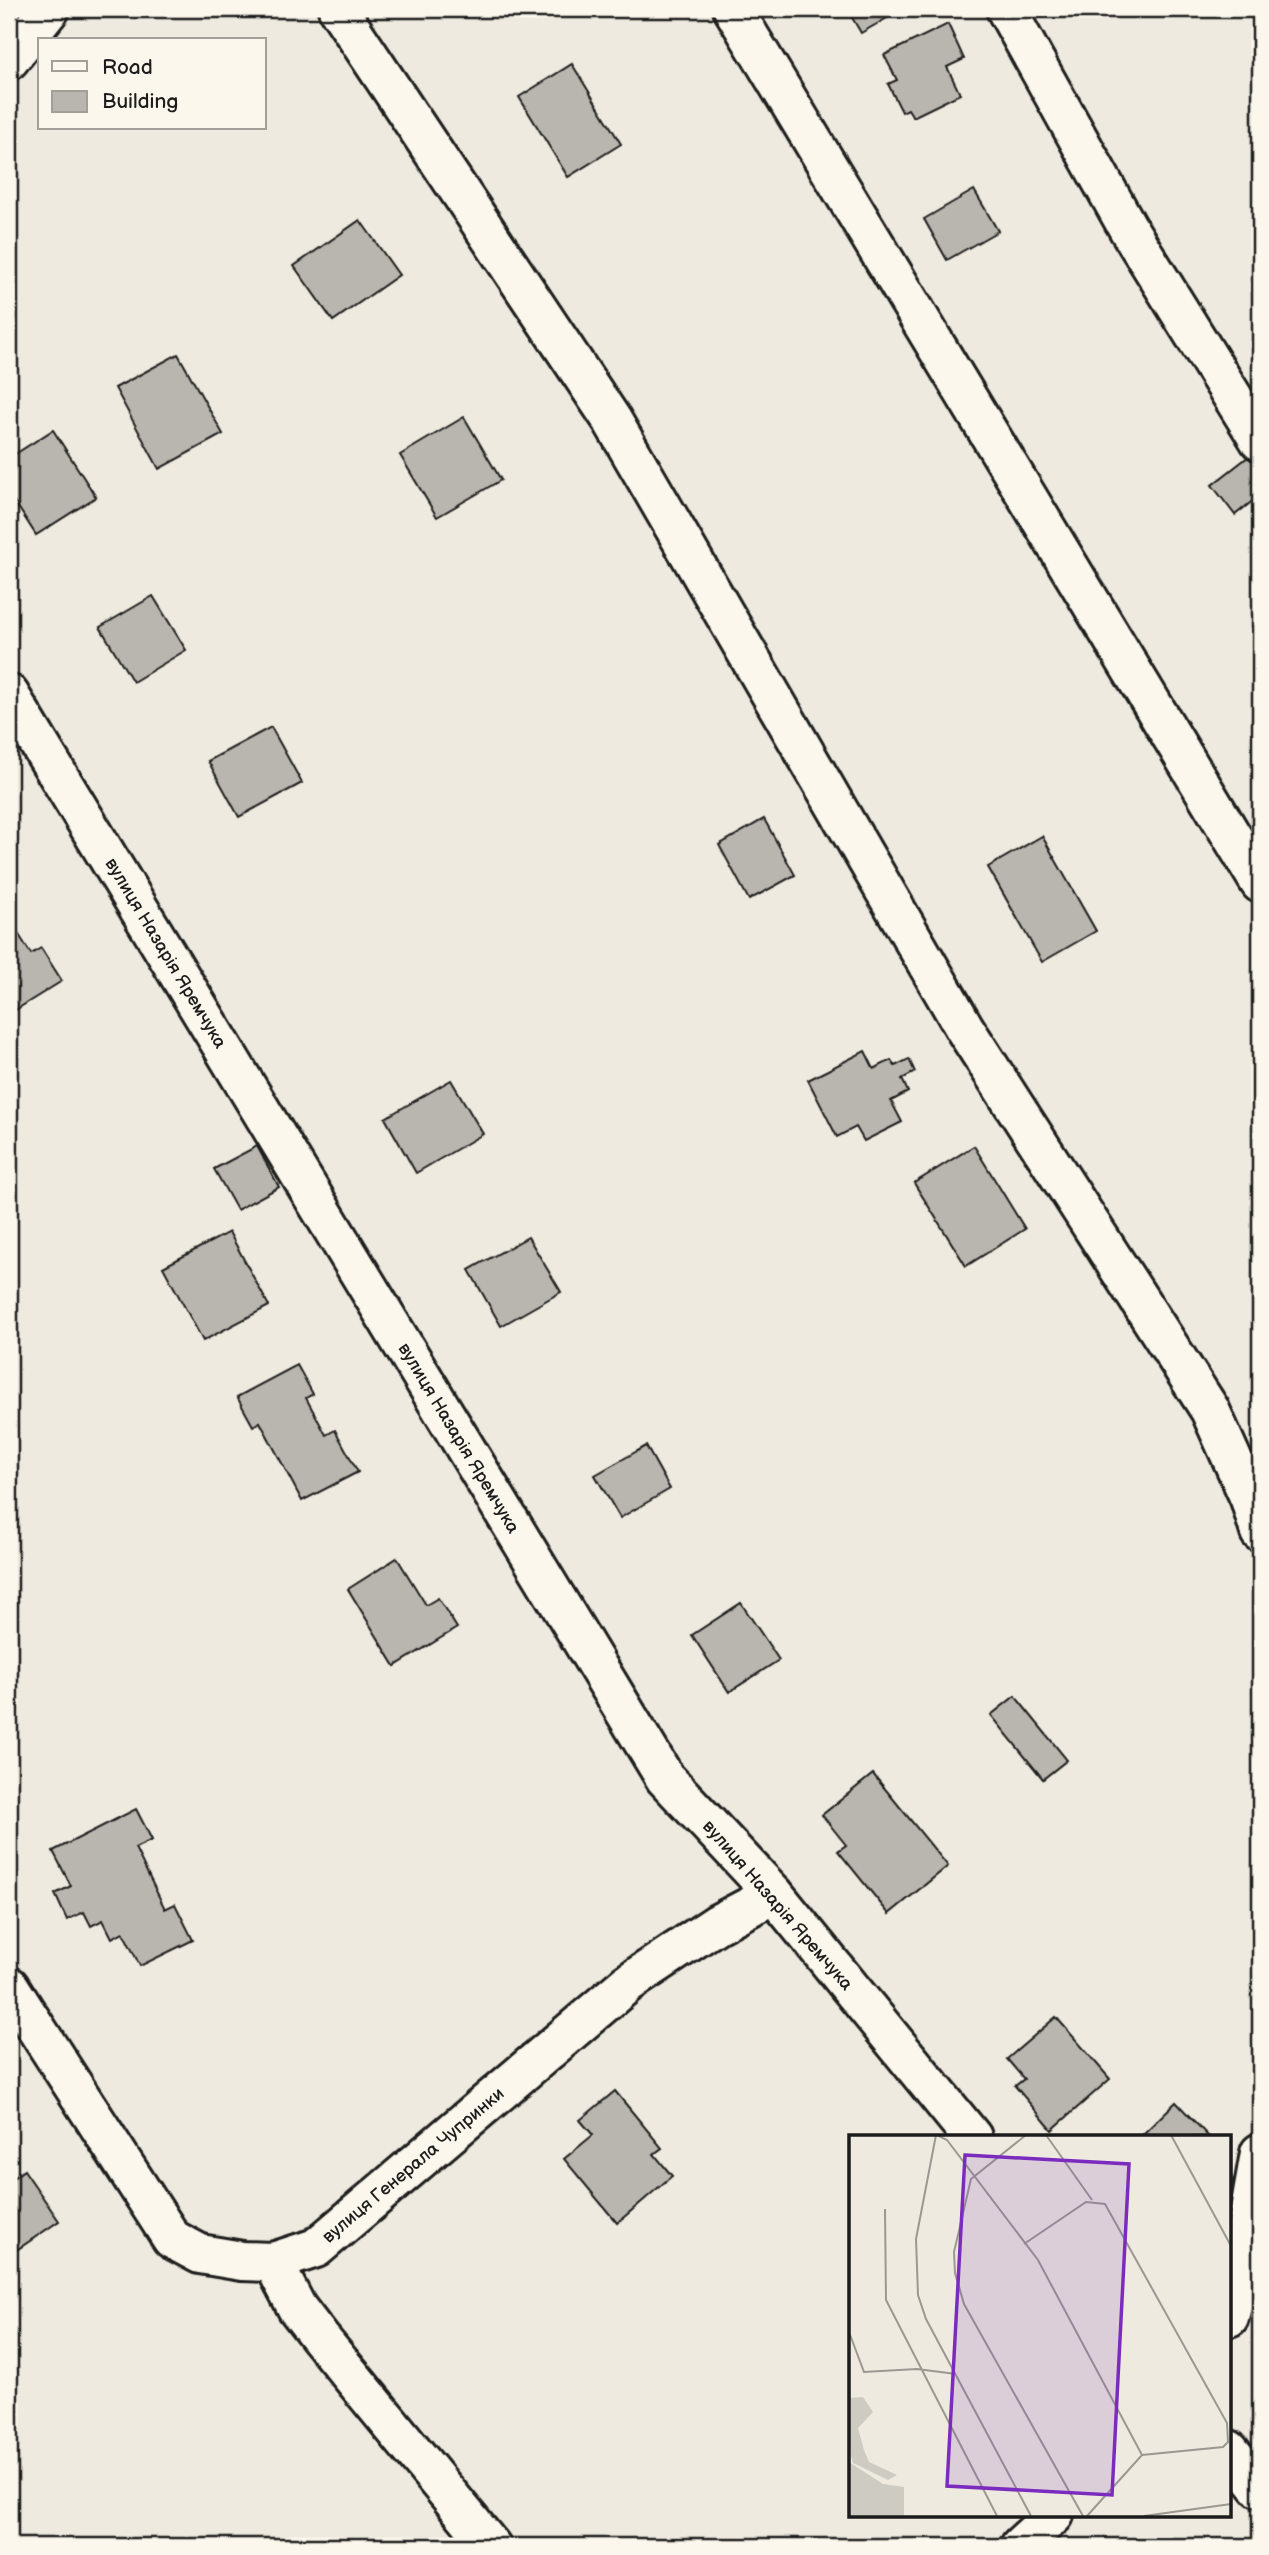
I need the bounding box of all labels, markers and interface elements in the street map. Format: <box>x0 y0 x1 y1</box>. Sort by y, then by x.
legend <box>38 38 266 130</box>
text: Road <box>102 55 153 80</box>
text: Building <box>102 89 178 114</box>
street label: вулиця Назарія Яремчука <box>100 854 231 1053</box>
street label: вулиця Назарія Яремчука <box>393 1339 524 1538</box>
street label: вулиця Назарія Яремчука <box>698 1816 857 1995</box>
street label: вулиця Генерала Чупринки <box>318 2083 508 2248</box>
inset map <box>849 2135 1230 2516</box>

